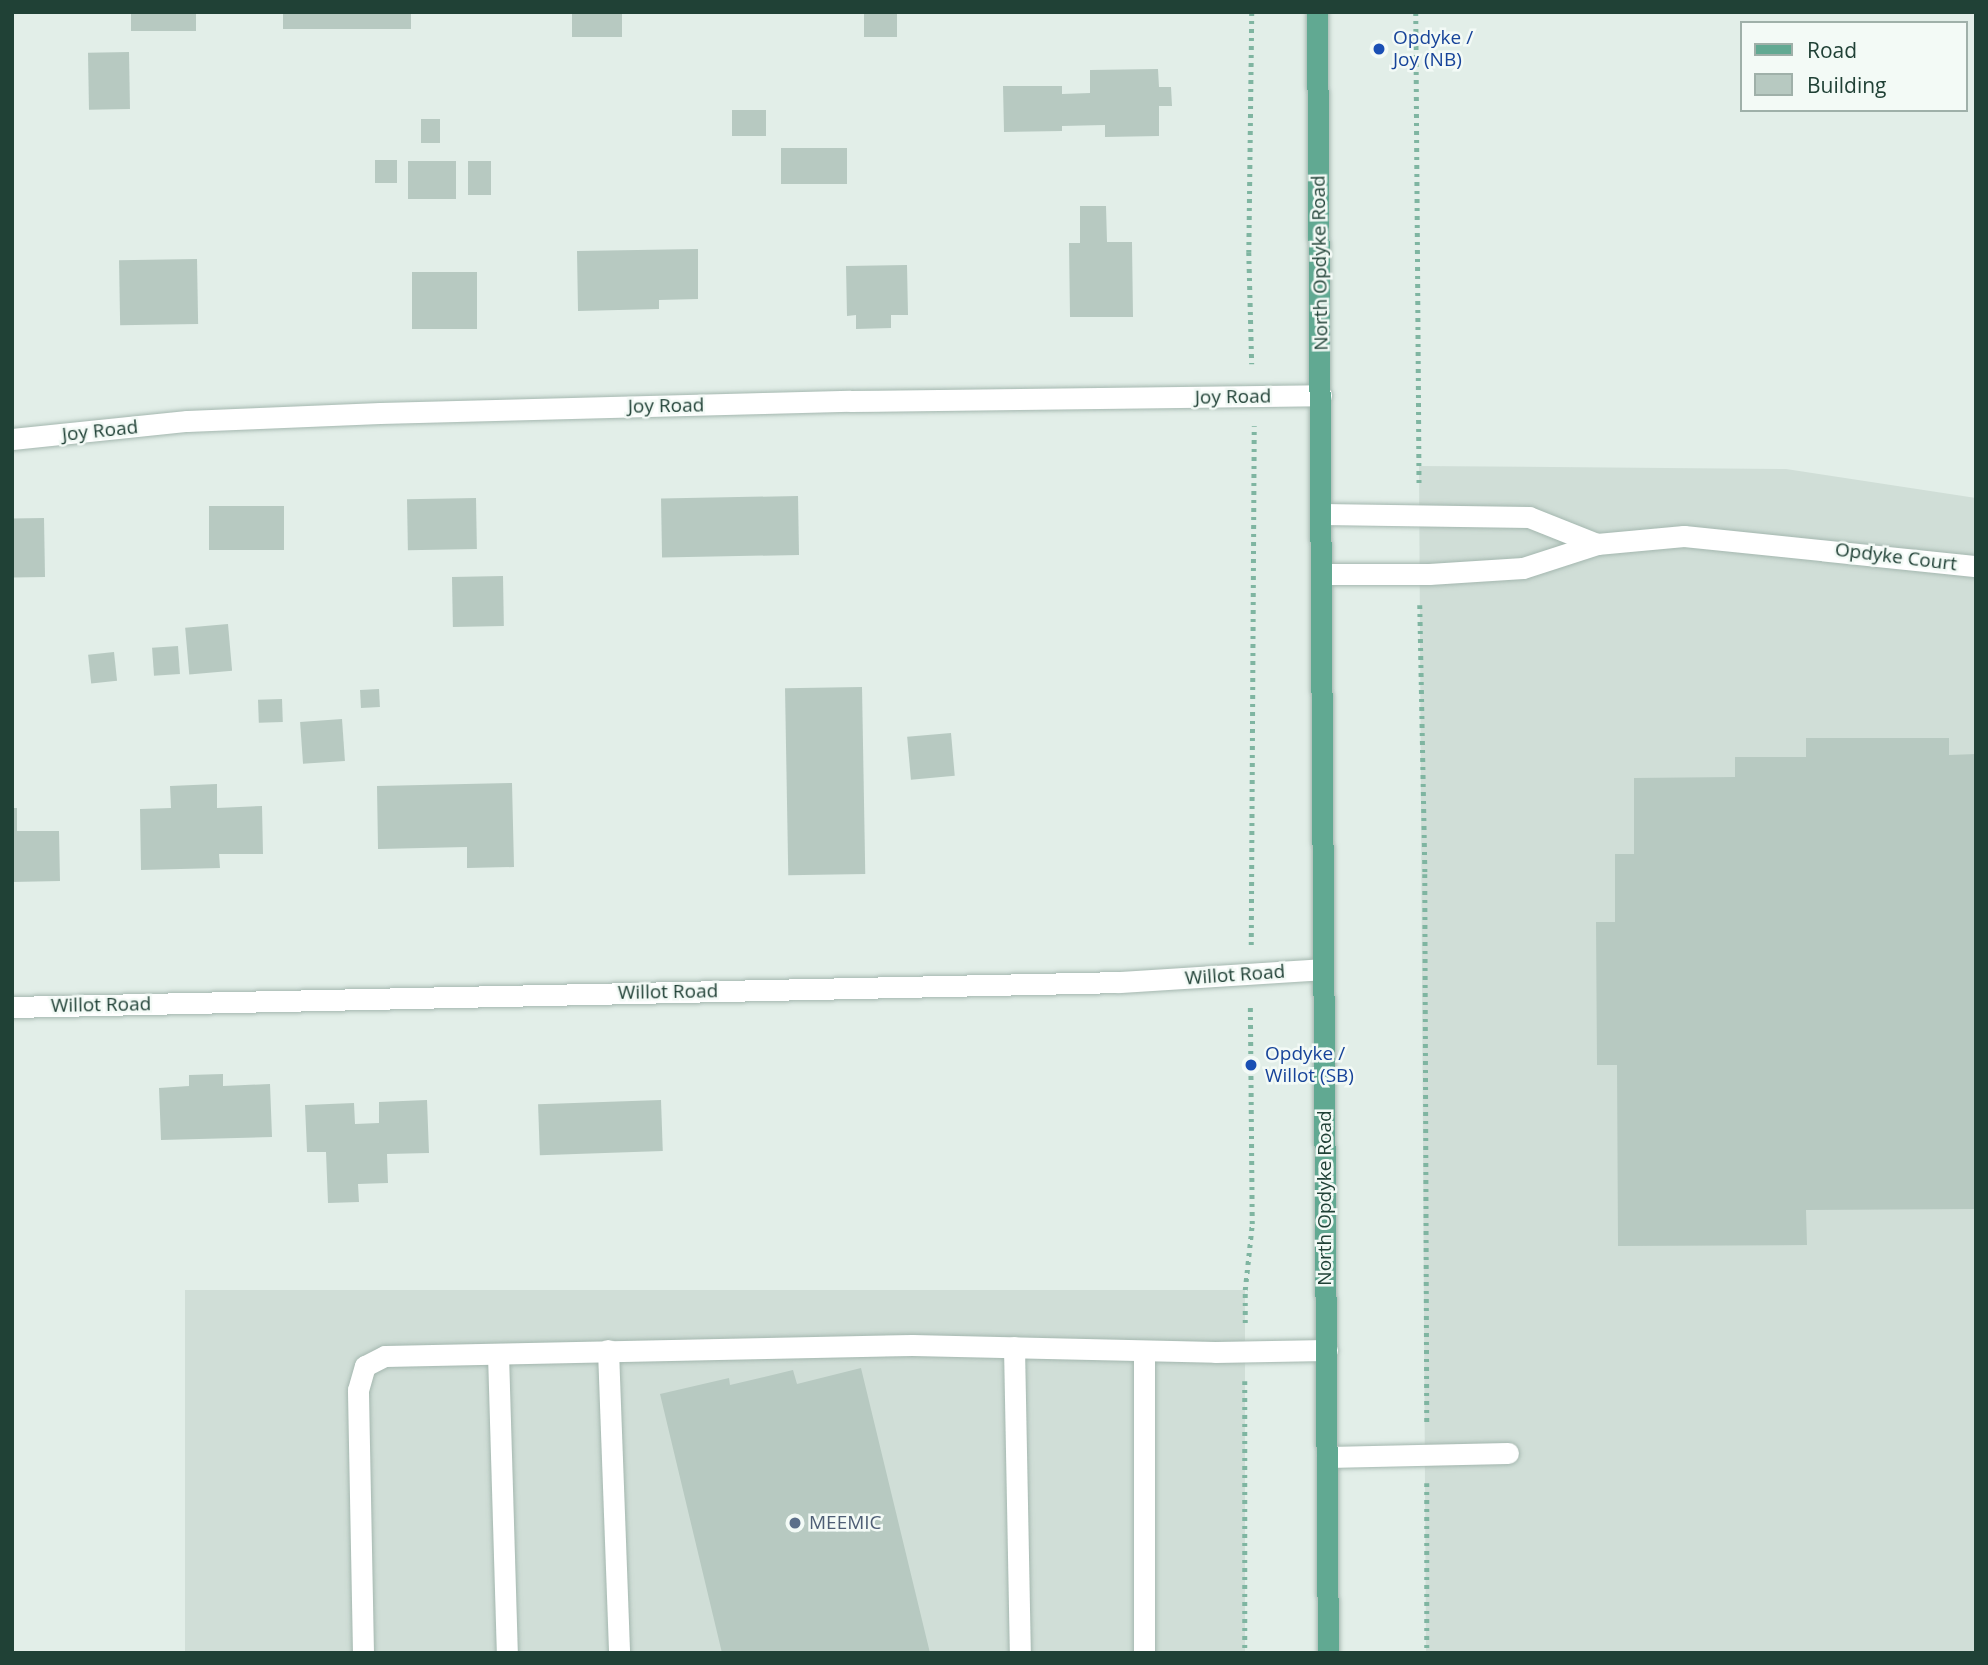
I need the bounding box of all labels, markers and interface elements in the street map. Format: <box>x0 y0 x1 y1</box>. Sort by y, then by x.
legend <box>1740 21 1967 112</box>
place label: Opdyke / Joy (NB) <box>1393 27 1473 71</box>
text: Road <box>1807 36 1857 64</box>
marker: Opdyke / Joy (NB) <box>1371 41 1387 57</box>
text: Building <box>1807 71 1886 99</box>
street label: North Opdyke Road <box>1307 175 1333 351</box>
street label: Joy Road <box>1195 385 1271 409</box>
street label: Joy Road <box>628 394 704 418</box>
street label: Joy Road <box>61 416 139 446</box>
street label: Opdyke Court <box>1834 538 1958 576</box>
street label: Willot Road <box>1184 960 1286 990</box>
street label: Willot Road <box>618 980 718 1004</box>
street label: Willot Road <box>51 993 151 1017</box>
place label: Opdyke / Willot (SB) <box>1265 1043 1354 1087</box>
marker: Opdyke / Willot (SB) <box>1243 1057 1259 1073</box>
street label: North Opdyke Road <box>1314 1110 1336 1286</box>
place label: MEEMIC <box>809 1512 882 1534</box>
marker: MEEMIC <box>787 1515 803 1531</box>

